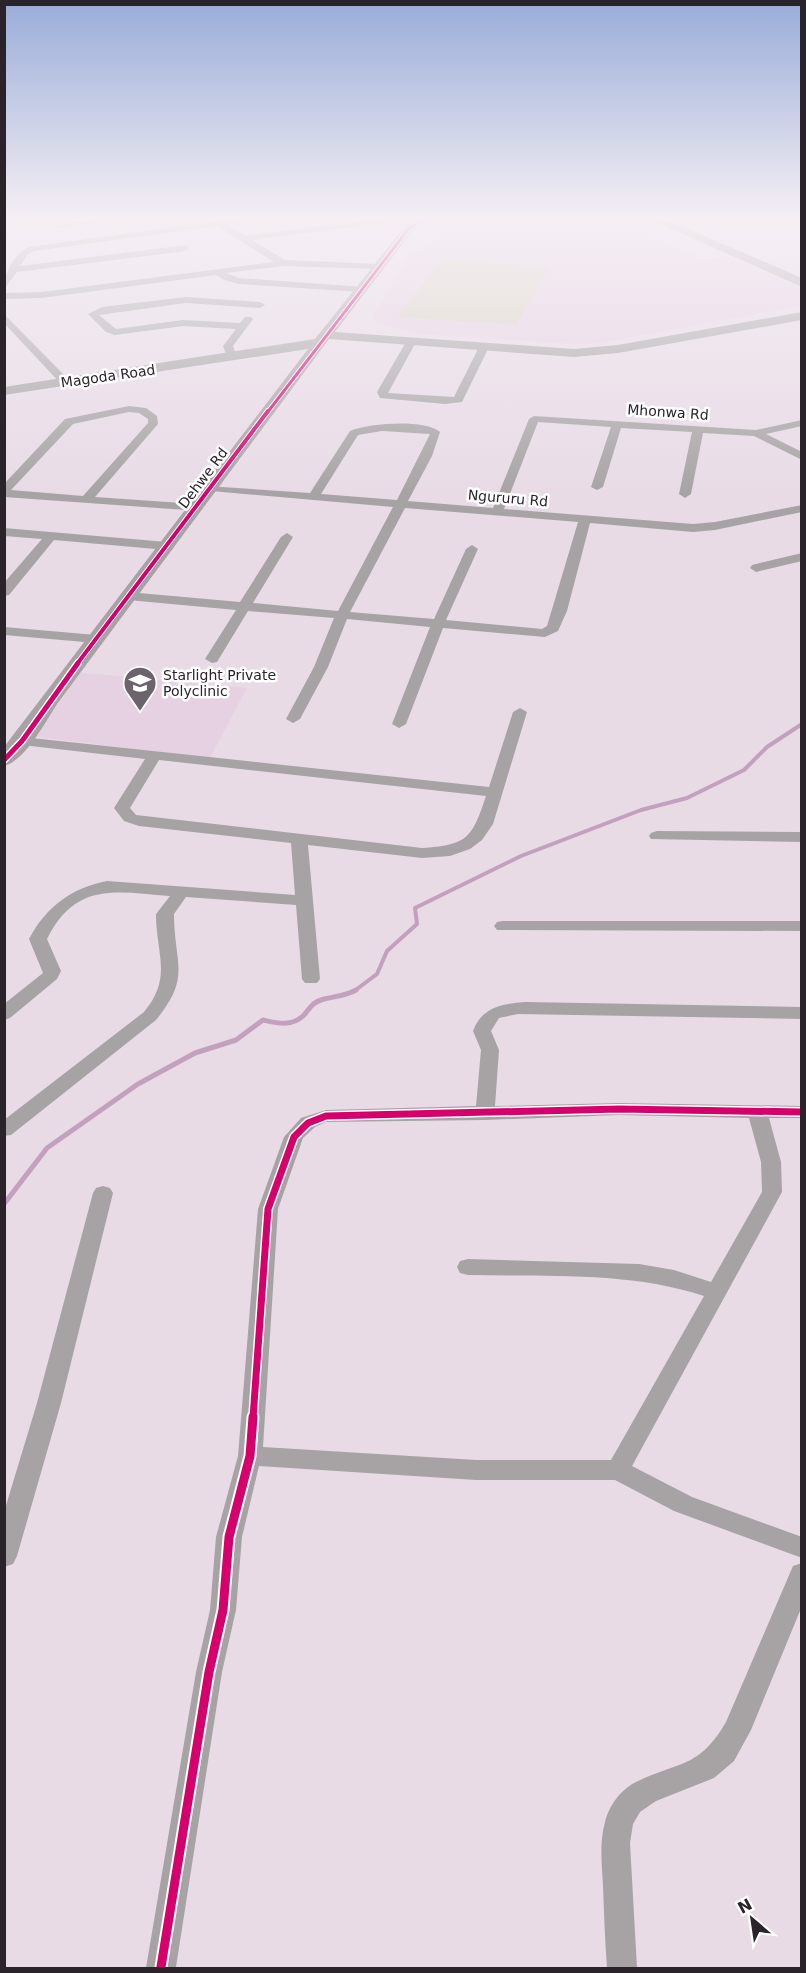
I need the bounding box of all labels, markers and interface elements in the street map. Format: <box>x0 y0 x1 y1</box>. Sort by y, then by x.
street label: Magoda Road <box>60 361 156 391</box>
street label: Mhonwa Rd <box>627 401 709 423</box>
street label: Dehwe Rd <box>175 445 231 511</box>
street label: Ngururu Rd <box>467 487 549 509</box>
school or university icon: Starlight Private Polyclinic <box>122 665 158 712</box>
place label: Starlight Private Polyclinic <box>163 667 276 699</box>
north arrow <box>722 1889 782 1949</box>
text: N <box>735 1895 755 1918</box>

